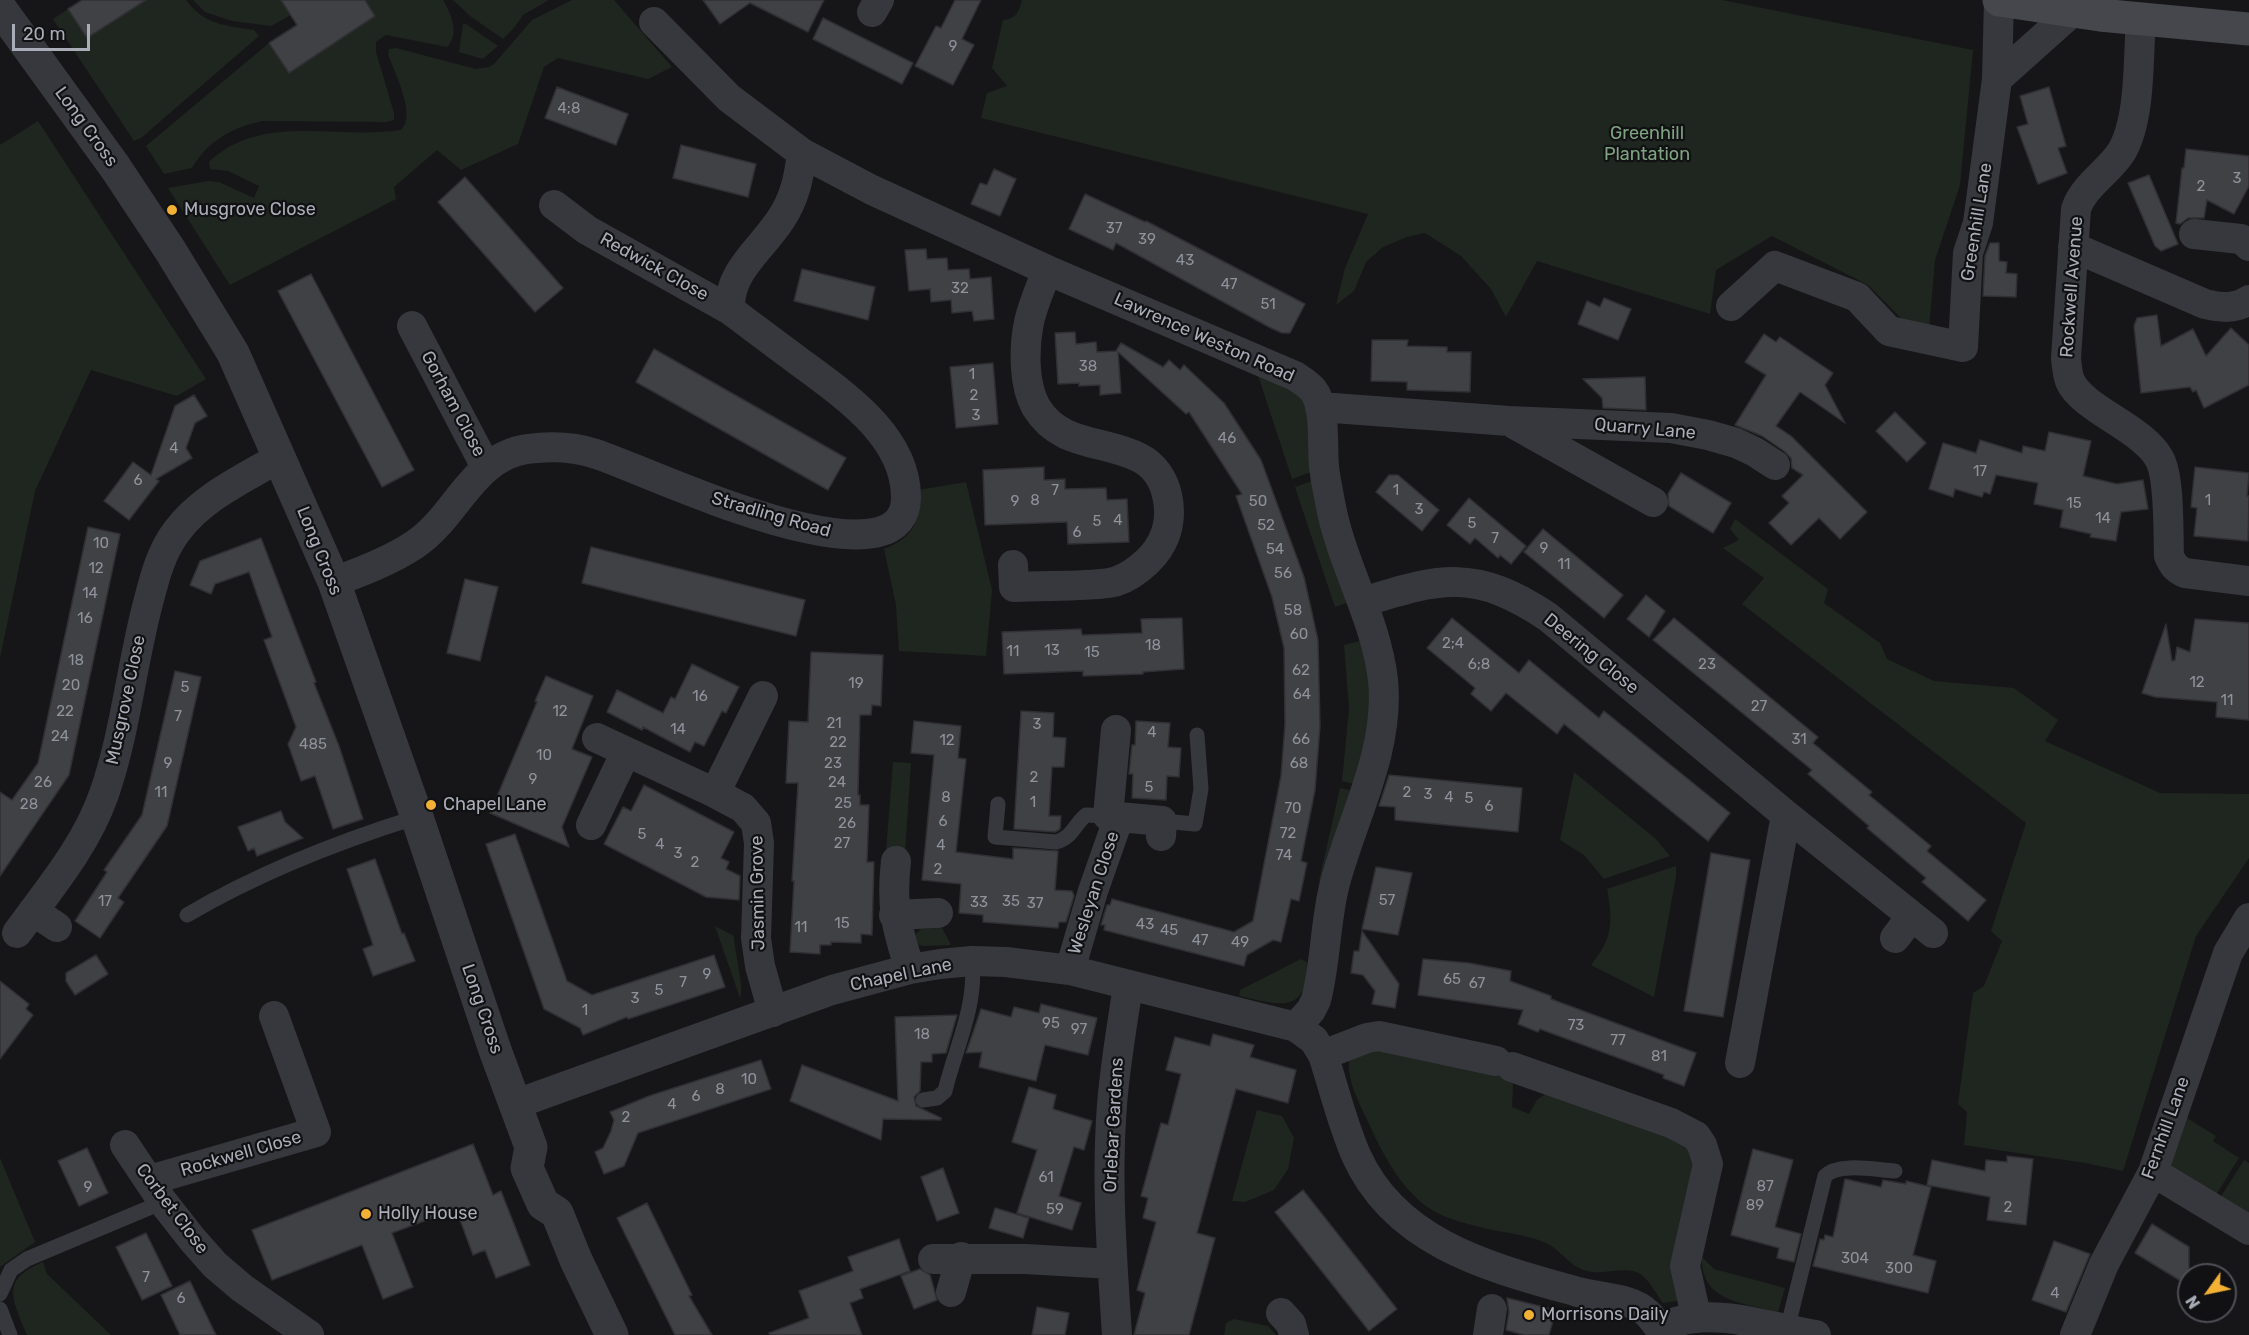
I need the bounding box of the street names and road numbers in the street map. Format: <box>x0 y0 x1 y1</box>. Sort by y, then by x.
street label: Long Cross <box>50 83 122 171</box>
street label: Greenhill Lane <box>1957 161 1997 283</box>
street label: Rockwell Avenue <box>2056 216 2088 358</box>
street label: Redwick Close <box>596 228 712 306</box>
street label: Lawrence Weston Road <box>1110 288 1298 388</box>
street label: Gorham Close <box>416 347 490 461</box>
street label: Quarry Lane <box>1593 414 1697 444</box>
street label: Stradling Road <box>709 488 833 542</box>
street label: Long Cross <box>291 504 347 598</box>
street label: Deering Close <box>1539 609 1643 699</box>
street label: Musgrove Close <box>102 633 150 767</box>
street label: Wesleyan Close <box>1064 829 1124 957</box>
street label: Jasmin Grove <box>746 835 770 951</box>
street label: Chapel Lane <box>848 954 954 996</box>
street label: Long Cross <box>457 961 507 1057</box>
street label: Orlebar Gardens <box>1100 1057 1128 1193</box>
street label: Fernhill Lane <box>2137 1074 2195 1182</box>
street label: Rockwell Close <box>178 1126 304 1182</box>
street label: Corbet Close <box>131 1160 213 1258</box>

